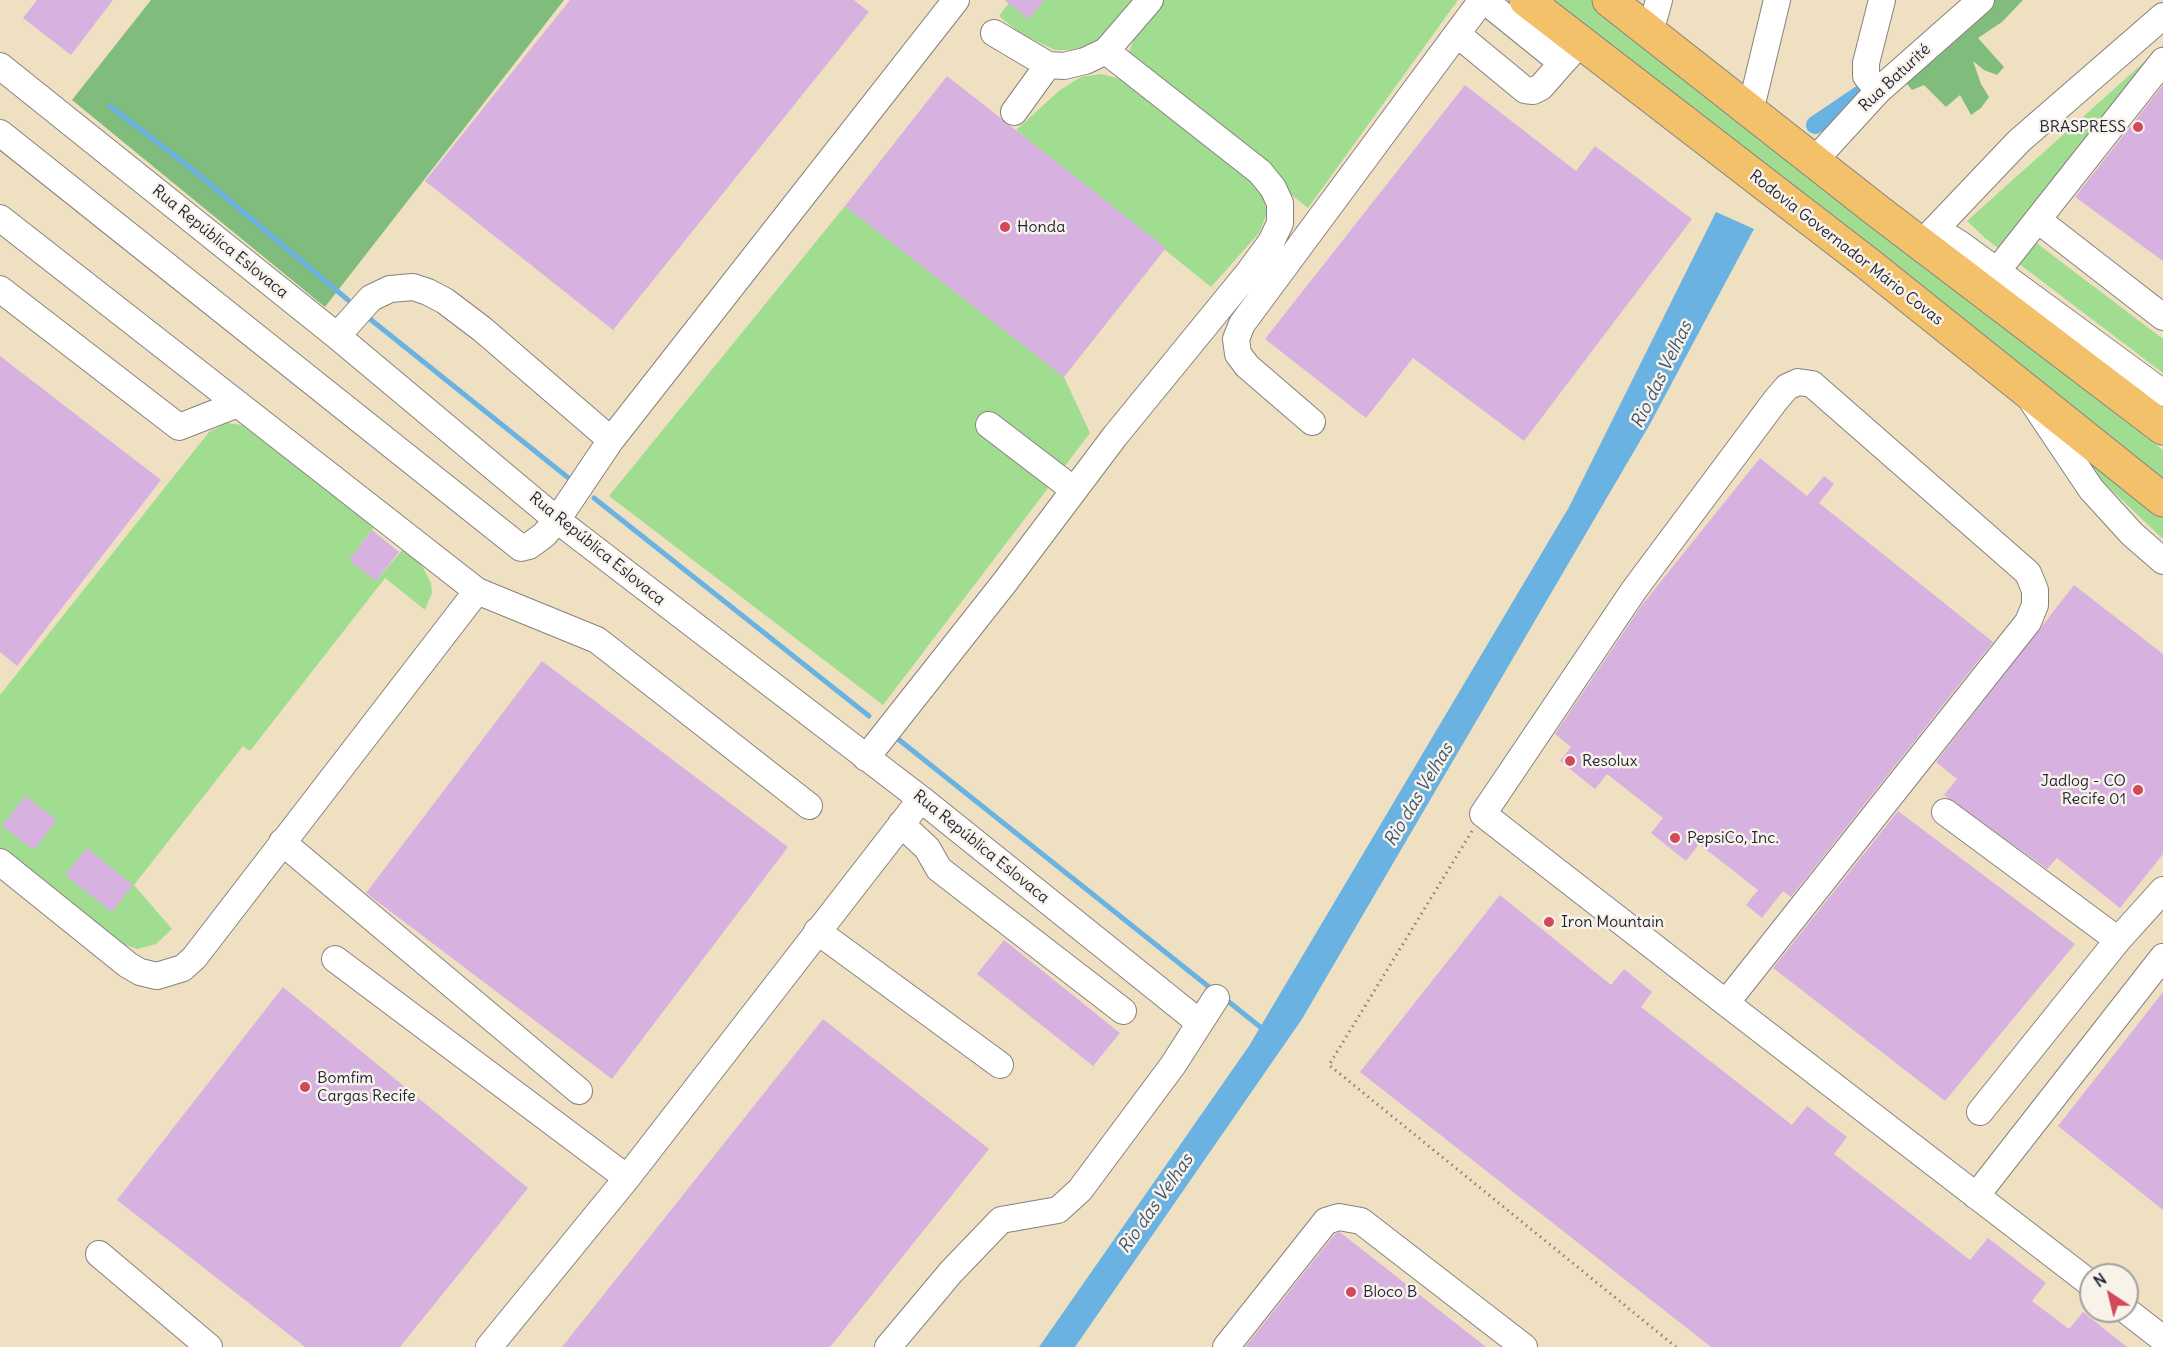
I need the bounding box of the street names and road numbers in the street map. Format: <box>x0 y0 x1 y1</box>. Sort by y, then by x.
street label: Rua Baturité <box>1855 40 1935 116</box>
street label: Rodovia Governador Mário Covas <box>1745 166 1947 330</box>
street label: Rua República Eslovaca <box>148 181 292 303</box>
street label: Rua República Eslovaca <box>525 488 669 610</box>
street label: Rua República Eslovaca <box>909 786 1053 908</box>

